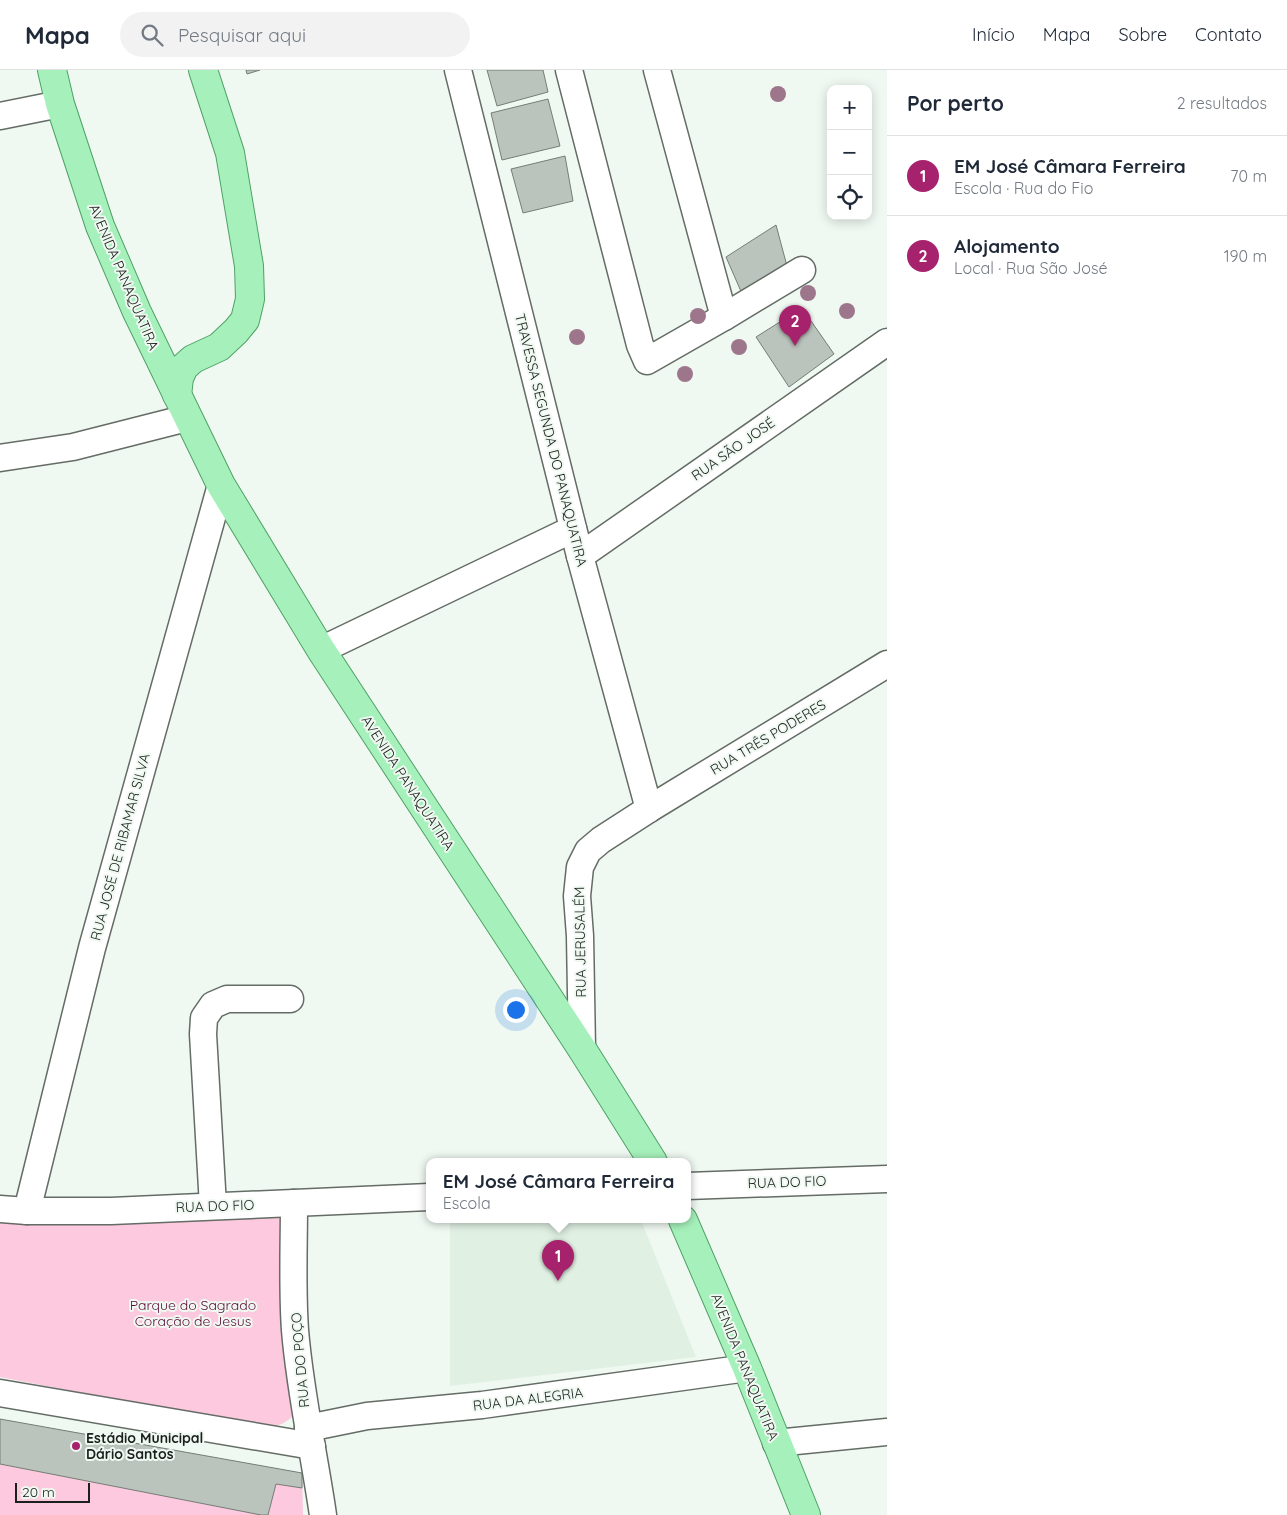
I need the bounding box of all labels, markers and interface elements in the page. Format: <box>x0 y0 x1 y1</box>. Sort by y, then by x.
search box <box>120 12 470 57</box>
text: Mapa <box>25 20 90 50</box>
icon: search <box>138 21 166 49</box>
text: Pesquisar aqui <box>178 23 306 47</box>
text: Início <box>972 23 1015 46</box>
text: Mapa <box>1043 23 1090 46</box>
text: Sobre <box>1118 23 1167 46</box>
text: Contato <box>1195 23 1262 46</box>
map controls <box>827 85 872 220</box>
button: + <box>827 85 872 130</box>
text: Por perto <box>907 90 1004 116</box>
text: 2 resultados <box>1177 93 1267 113</box>
button: − <box>827 130 872 175</box>
text: EM José Câmara Ferreira <box>954 154 1186 178</box>
text: 1 <box>920 166 926 186</box>
text: 70 m <box>1230 166 1267 186</box>
button: locate <box>827 175 872 220</box>
text: Escola · Rua do Fio <box>954 178 1093 198</box>
street label: AVENIDA PANAQUATIRA <box>85 201 163 353</box>
text: Alojamento <box>954 234 1060 258</box>
text: 2 <box>918 246 928 266</box>
text: 190 m <box>1224 246 1267 266</box>
text: Local · Rua São José <box>954 258 1108 278</box>
pin: 2 <box>779 305 811 346</box>
street label: TRAVESSA SEGUNDA DO PANAQUATIRA <box>511 312 591 568</box>
street label: RUA SÃO JOSÉ <box>688 413 778 484</box>
street label: RUA TRÊS PODERES <box>707 695 829 779</box>
street label: AVENIDA PANAQUATIRA <box>358 712 458 854</box>
street label: RUA JOSÉ DE RIBAMAR SILVA <box>86 751 154 943</box>
street label: RUA JERUSALÉM <box>570 886 590 998</box>
your location <box>503 997 529 1023</box>
popup <box>426 1158 691 1223</box>
text: EM José Câmara Ferreira <box>443 1169 674 1193</box>
street label: RUA DO FIO <box>747 1172 827 1192</box>
text: Escola <box>443 1193 491 1213</box>
street label: RUA DO FIO <box>175 1196 255 1216</box>
pin: 1 <box>542 1240 574 1281</box>
street label: AVENIDA PANAQUATIRA <box>707 1291 783 1443</box>
park label: Parque do Sagrado Coração de Jesus <box>130 1296 256 1330</box>
street label: RUA DO POÇO <box>287 1311 313 1408</box>
street label: RUA DA ALEGRIA <box>472 1383 584 1415</box>
place label: Estádio Municipal Dário Santos <box>86 1429 203 1463</box>
marker: Estádio Municipal Dário Santos <box>70 1440 82 1452</box>
scale bar <box>15 1480 90 1503</box>
text: 20 m <box>22 1483 55 1501</box>

